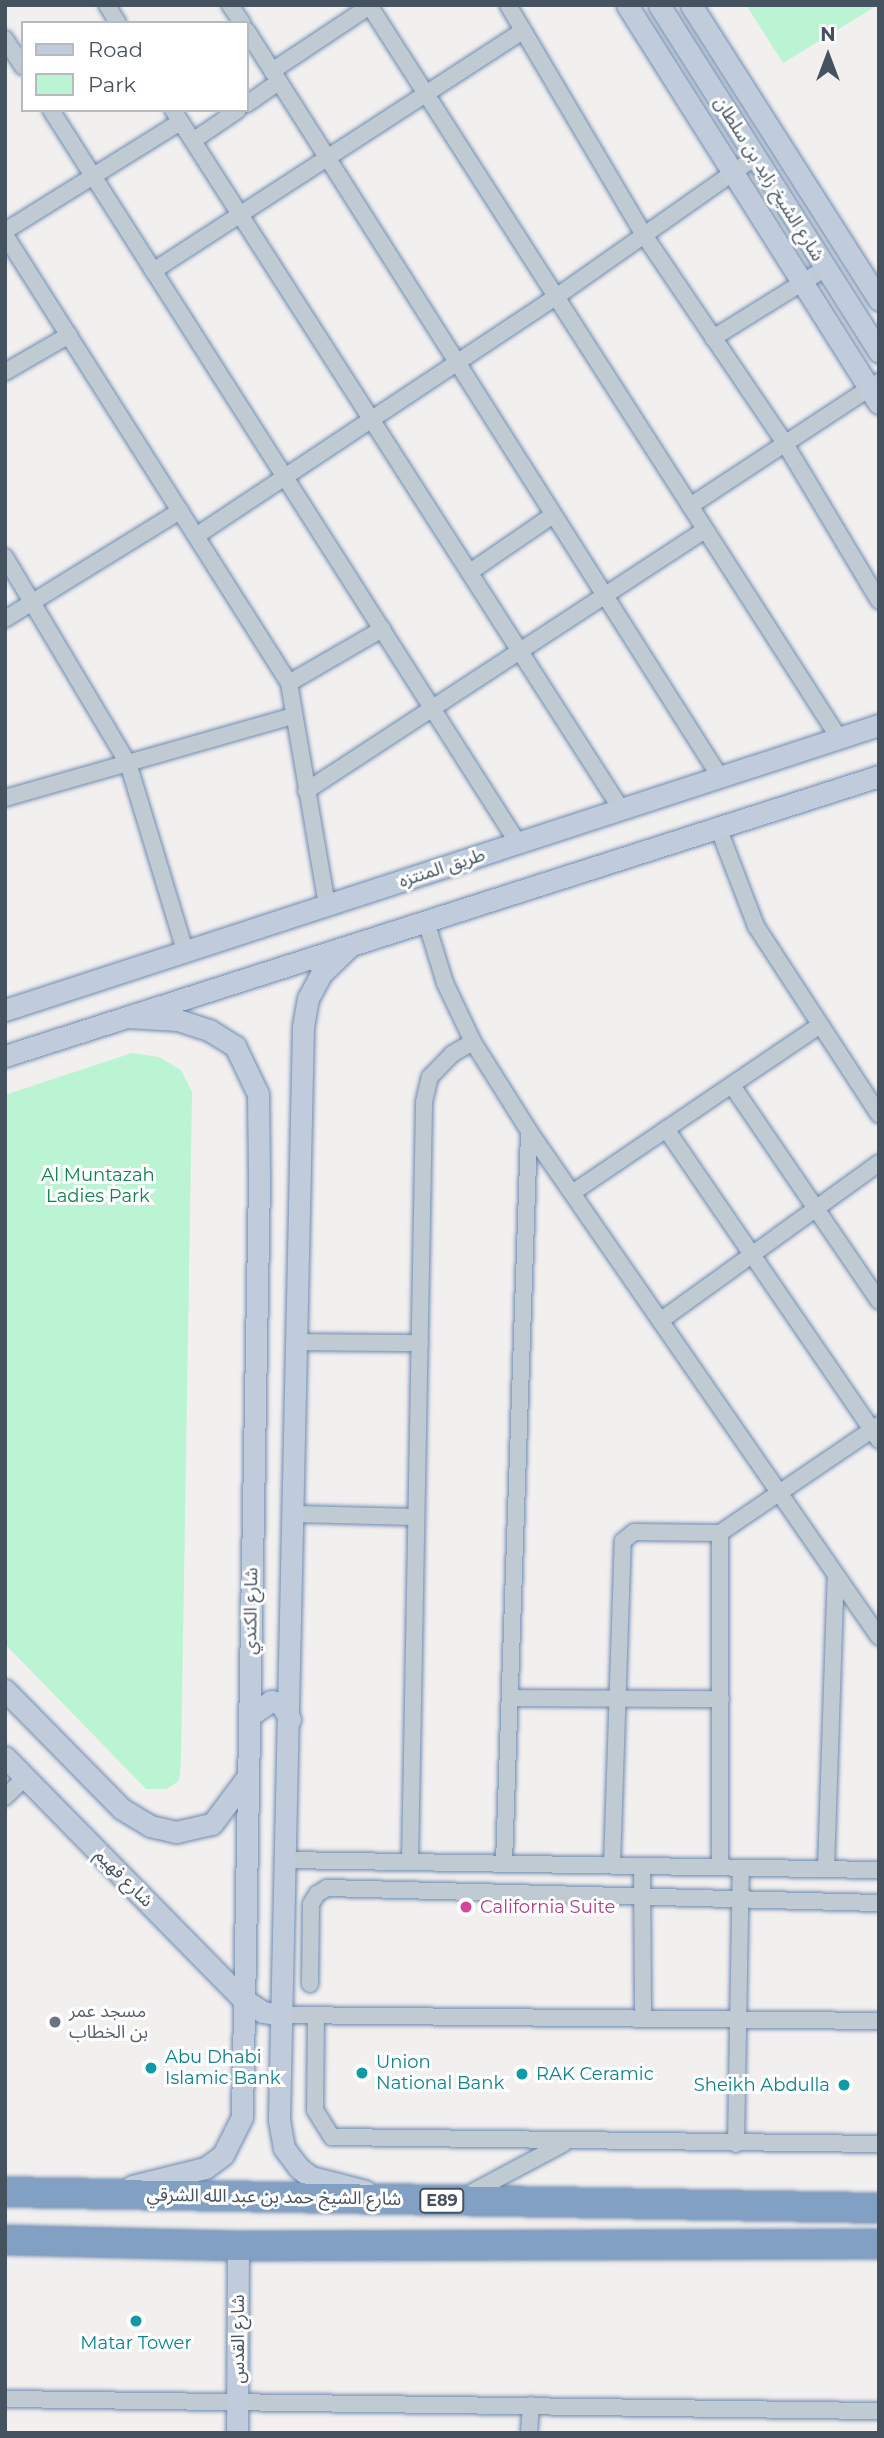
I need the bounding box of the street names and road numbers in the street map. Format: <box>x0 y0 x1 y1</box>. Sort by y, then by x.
street label: شارع الشيخ زايد بن سلطان <box>710 93 828 265</box>
street label: طريق المنتزه <box>396 844 488 892</box>
street label: شارع الكندي <box>239 1567 263 1655</box>
street label: شارع فهيم <box>90 1844 158 1912</box>
street label: شارع الشيخ حمد بن عبد الله الشرقي <box>146 2184 402 2210</box>
road number: E89 <box>419 2188 465 2214</box>
street label: شارع القدس <box>227 2294 249 2384</box>

